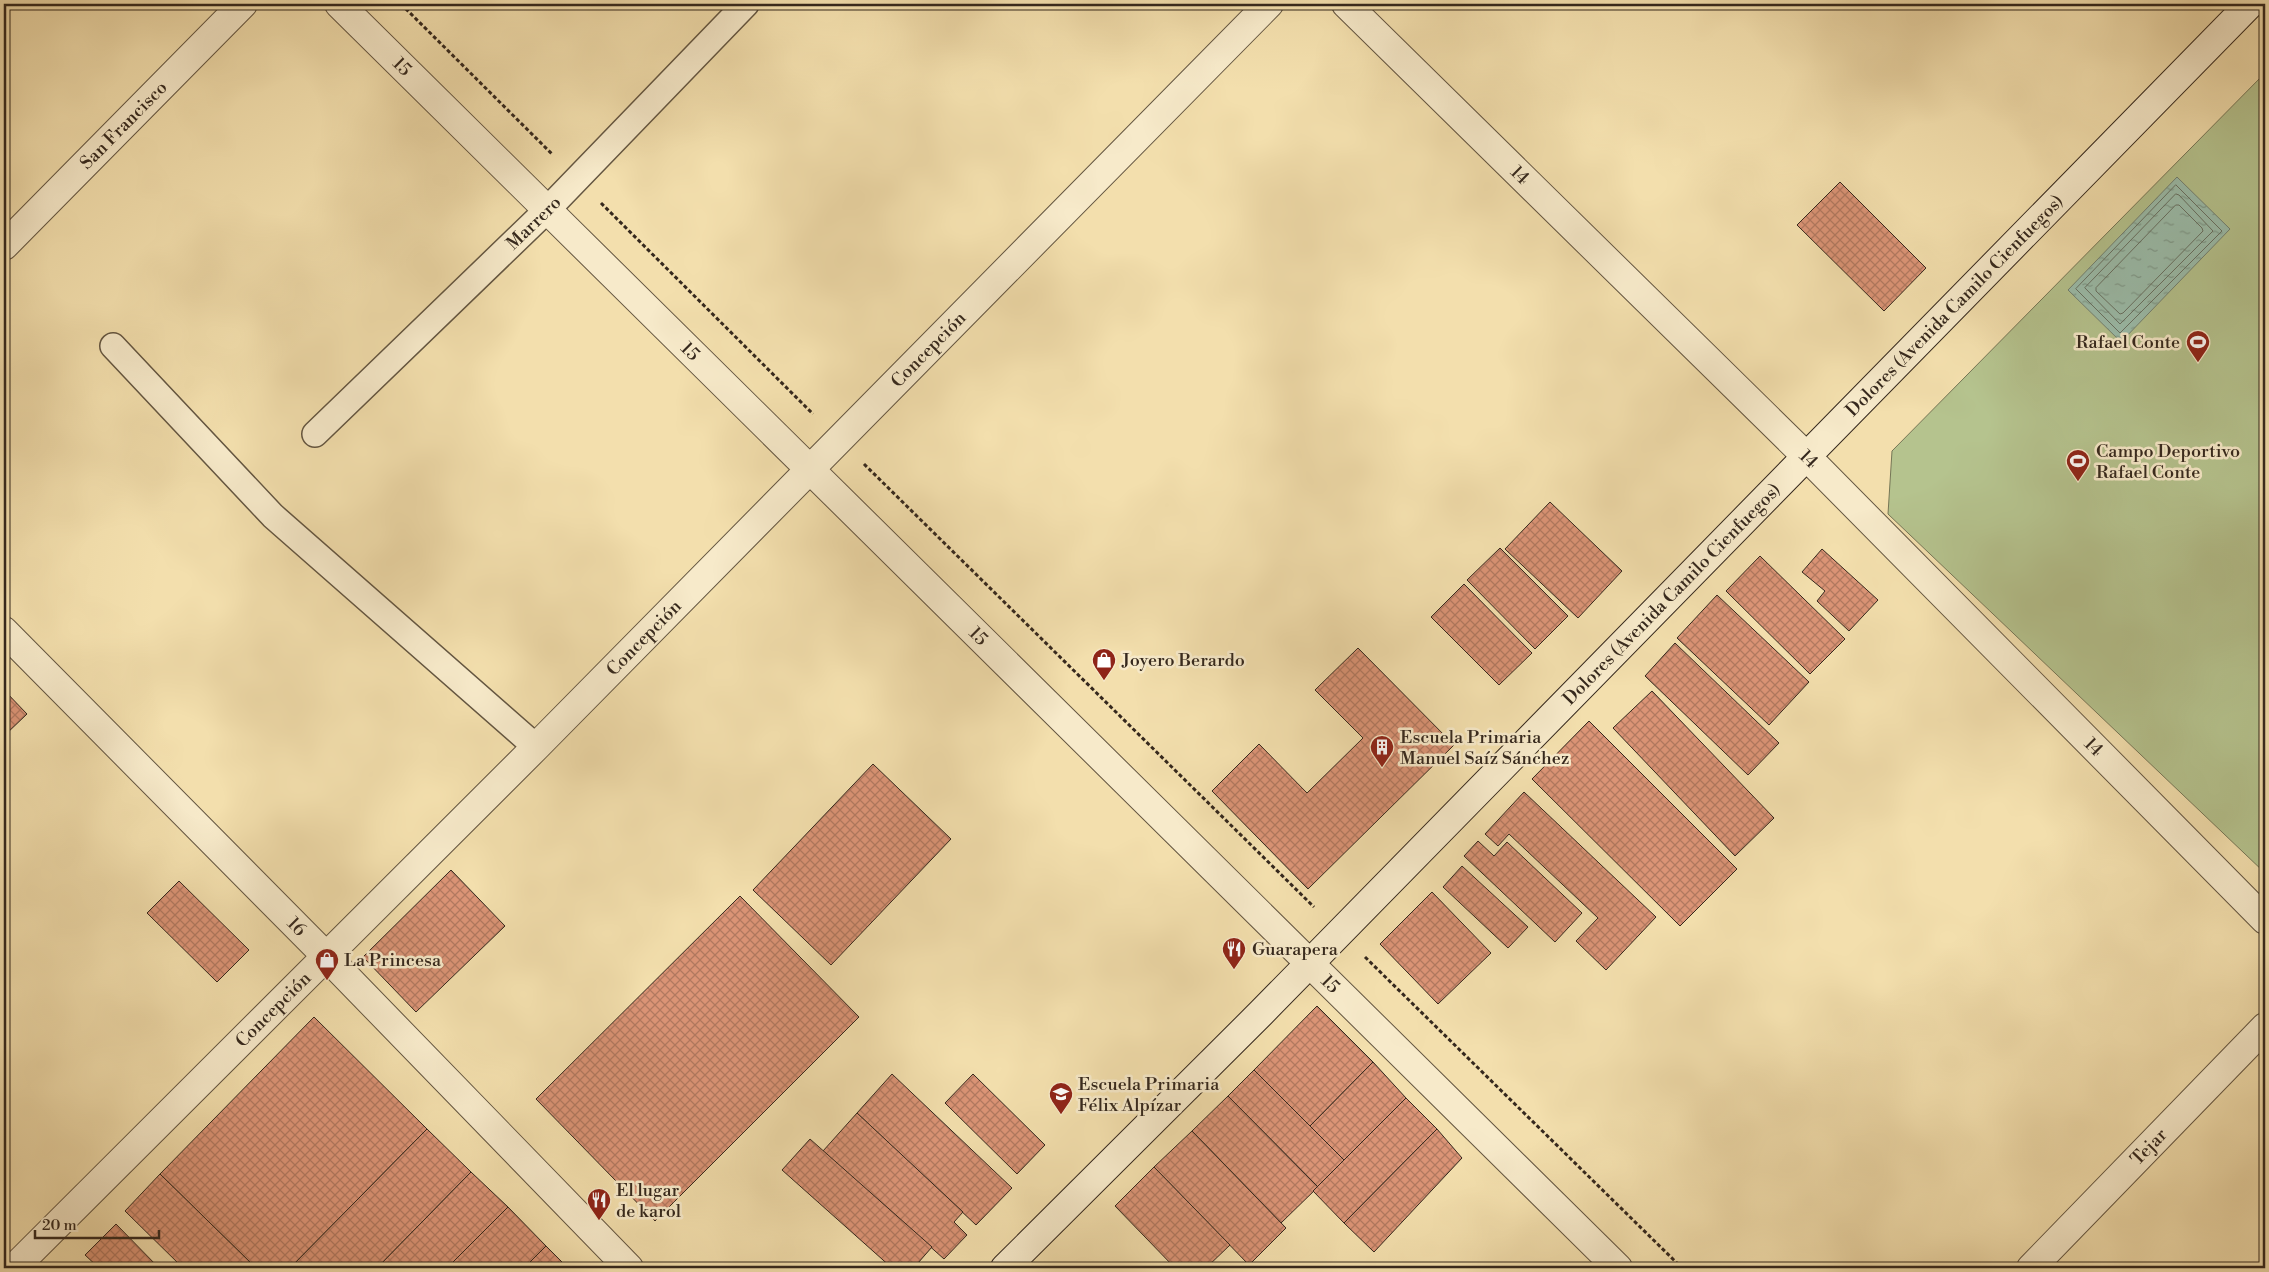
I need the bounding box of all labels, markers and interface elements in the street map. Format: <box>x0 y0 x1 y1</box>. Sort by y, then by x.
street label: 15 <box>388 53 416 81</box>
street label: San Francisco <box>75 76 172 174</box>
street label: 14 <box>1505 161 1534 190</box>
street label: Dolores (Avenida Camilo Cienfuegos) <box>1841 190 2069 422</box>
street label: Marrero <box>502 191 566 255</box>
street label: Concepción <box>886 307 971 393</box>
sports icon: Rafael Conte <box>2185 329 2211 363</box>
place label: Rafael Conte <box>2076 331 2180 354</box>
street label: 15 <box>676 337 704 366</box>
place label: Campo Deportivo Rafael Conte <box>2096 440 2240 484</box>
street label: 14 <box>1794 445 1823 474</box>
sports icon: Campo Deportivo Rafael Conte <box>2065 448 2091 482</box>
street label: Dolores (Avenida Camilo Cienfuegos) <box>1558 479 1786 710</box>
street label: Concepción <box>602 595 687 681</box>
street label: 15 <box>964 622 993 651</box>
shop icon: Joyero Berardo <box>1091 647 1117 681</box>
place label: Joyero Berardo <box>1121 649 1245 672</box>
place label: Escuela Primaria Manuel Saíz Sánchez <box>1400 726 1569 770</box>
street label: 14 <box>2079 733 2108 762</box>
building icon: Escuela Primaria Manuel Saíz Sánchez <box>1369 734 1395 768</box>
street label: 16 <box>282 912 311 941</box>
restaurant icon: Guarapera <box>1221 936 1247 970</box>
place label: Guarapera <box>1252 938 1339 961</box>
shop icon: La Princesa <box>314 947 340 981</box>
place label: La Princesa <box>344 949 442 972</box>
street label: Concepción <box>231 967 316 1052</box>
street label: 15 <box>1316 970 1345 999</box>
place label: Escuela Primaria Félix Alpízar <box>1078 1073 1220 1117</box>
school or university icon: Escuela Primaria Félix Alpízar <box>1048 1081 1074 1115</box>
street label: Tejar <box>2126 1124 2172 1171</box>
place label: El lugar de karol <box>616 1179 682 1223</box>
restaurant icon: El lugar de karol <box>586 1187 612 1221</box>
scale bar <box>35 1207 159 1239</box>
text: 20 m <box>42 1216 77 1235</box>

